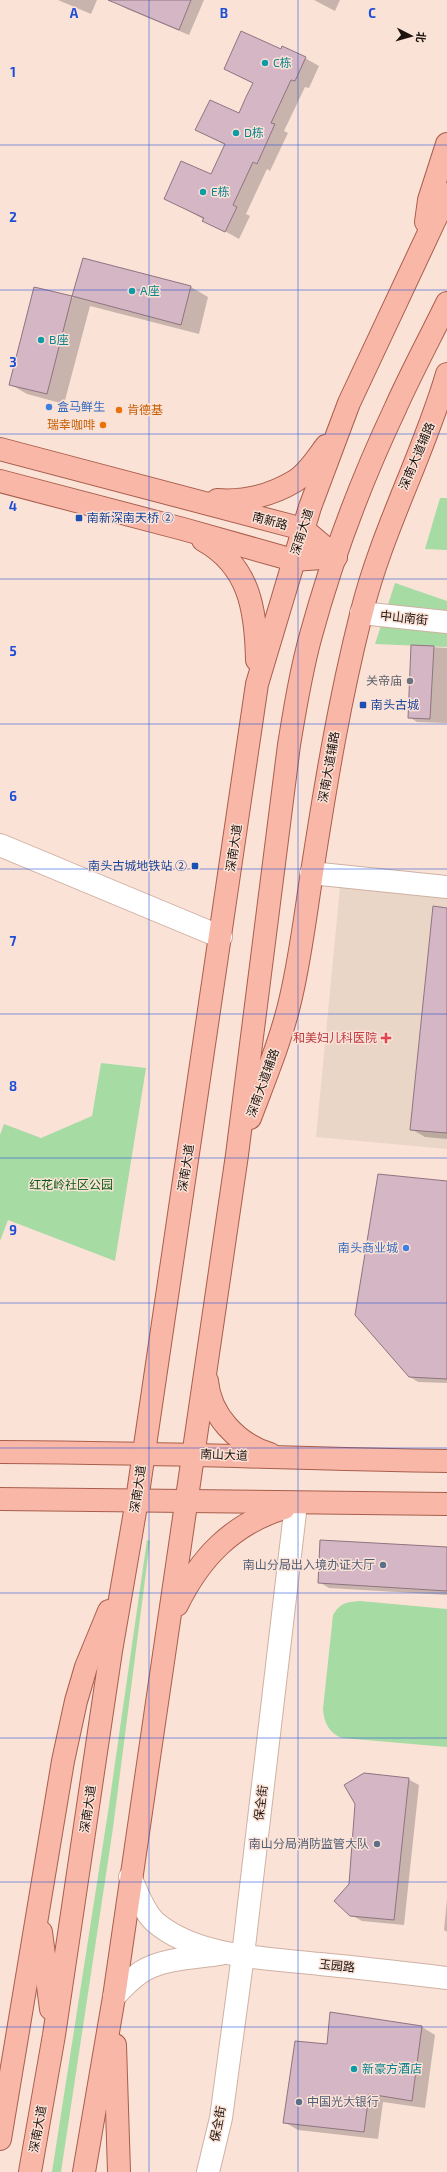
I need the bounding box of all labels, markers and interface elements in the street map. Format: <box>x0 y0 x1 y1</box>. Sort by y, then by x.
text: A <box>70 5 79 21</box>
text: B <box>220 5 228 21</box>
text: C <box>368 5 376 21</box>
north arrow <box>391 16 431 56</box>
text: 北 <box>414 31 428 43</box>
place label: C栋 <box>273 55 292 69</box>
marker: C栋 <box>260 58 270 68</box>
text: 1 <box>10 64 16 80</box>
place label: D栋 <box>244 125 264 139</box>
marker: D栋 <box>231 128 241 138</box>
place label: E栋 <box>211 184 230 198</box>
marker: E栋 <box>198 187 208 197</box>
text: 2 <box>9 209 17 225</box>
place label: A座 <box>140 283 159 297</box>
marker: A座 <box>127 286 137 296</box>
place label: B座 <box>49 332 68 346</box>
marker: B座 <box>36 335 46 345</box>
text: 3 <box>9 354 17 370</box>
place label: 盒马鲜生 <box>57 399 105 413</box>
marker: 盒马鲜生 <box>44 402 54 412</box>
place label: 肯德基 <box>127 402 163 416</box>
marker: 肯德基 <box>114 405 124 415</box>
place label: 瑞幸咖啡 <box>47 417 95 431</box>
marker: 瑞幸咖啡 <box>98 420 108 430</box>
street label: 深南大道辅路 <box>396 420 437 491</box>
text: 4 <box>9 498 17 514</box>
street label: 深南大道 <box>287 507 315 557</box>
street label: 南新路 <box>251 509 289 531</box>
place label: 南新深南天桥 ② <box>87 510 174 524</box>
marker: 南新深南天桥 ② <box>74 513 84 523</box>
street label: 中山南街 <box>379 608 429 626</box>
text: 5 <box>9 643 17 659</box>
place label: 关帝庙 <box>366 673 402 687</box>
marker: 关帝庙 <box>405 676 415 686</box>
place label: 南头古城 <box>371 697 419 711</box>
marker: 南头古城 <box>358 700 368 710</box>
street label: 深南大道辅路 <box>315 730 341 804</box>
text: 6 <box>9 788 17 804</box>
street label: 深南大道 <box>223 823 243 873</box>
place label: 南头古城地铁站 ② <box>88 858 187 872</box>
marker: 南头古城地铁站 ② <box>190 861 200 871</box>
text: 7 <box>10 933 17 949</box>
place label: 和美妇儿科医院 <box>293 1030 377 1044</box>
marker: 和美妇儿科医院 <box>380 1032 392 1044</box>
street label: 深南大道辅路 <box>243 1046 281 1119</box>
text: 8 <box>9 1078 17 1094</box>
street label: 深南大道 <box>174 1143 196 1193</box>
park label: 红花岭社区公园 <box>29 1177 113 1191</box>
text: 9 <box>9 1222 17 1238</box>
place label: 南头商业城 <box>338 1240 398 1254</box>
marker: 南头商业城 <box>401 1243 411 1253</box>
street label: 南山大道 <box>200 1446 248 1462</box>
street label: 深南大道 <box>127 1464 147 1514</box>
place label: 南山分局出入境办证大厅 <box>243 1557 375 1571</box>
marker: 南山分局出入境办证大厅 <box>378 1560 388 1570</box>
street label: 深南大道 <box>77 1784 97 1834</box>
street label: 保全街 <box>251 1784 269 1822</box>
place label: 南山分局消防监管大队 <box>249 1836 369 1850</box>
marker: 南山分局消防监管大队 <box>372 1839 382 1849</box>
street label: 玉园路 <box>318 1956 356 1974</box>
place label: 新豪方酒店 <box>362 2061 422 2075</box>
marker: 新豪方酒店 <box>349 2064 359 2074</box>
place label: 中国光大银行 <box>307 2094 379 2108</box>
marker: 中国光大银行 <box>294 2097 304 2107</box>
street label: 深南大道 <box>26 2104 48 2154</box>
street label: 保全街 <box>207 2105 227 2143</box>

